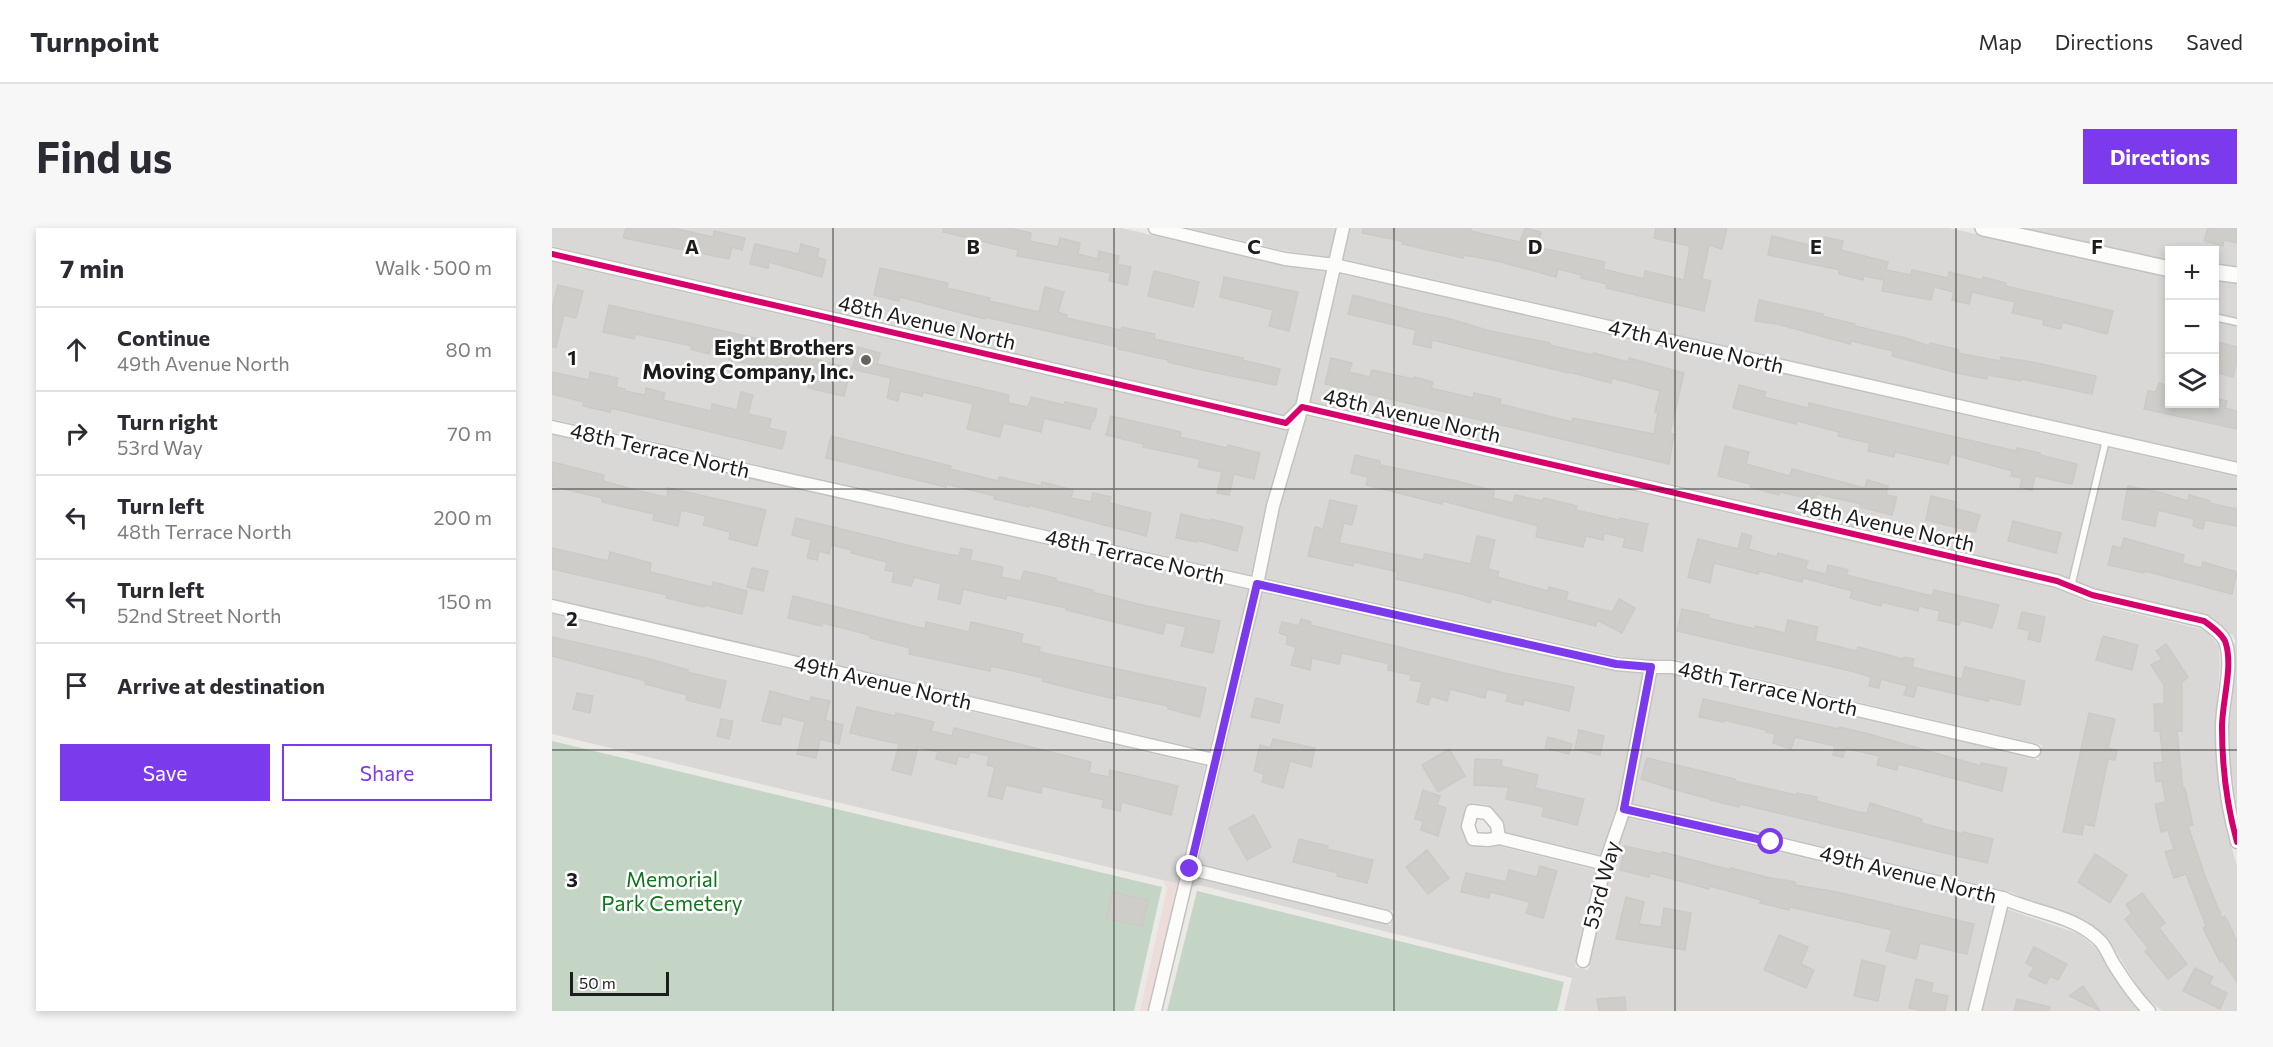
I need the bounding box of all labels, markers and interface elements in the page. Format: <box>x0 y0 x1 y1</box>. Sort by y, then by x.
text: Turnpoint <box>30 24 159 58</box>
text: Map <box>1979 29 2022 54</box>
text: Directions <box>2055 29 2153 54</box>
text: Saved <box>2186 29 2243 54</box>
button: Directions <box>2083 129 2237 184</box>
text: Find us <box>36 130 172 182</box>
text: A <box>685 234 699 258</box>
text: B <box>966 234 980 258</box>
text: C <box>1247 234 1261 258</box>
text: D <box>1528 234 1542 258</box>
text: E <box>1810 234 1822 258</box>
text: F <box>2091 234 2103 258</box>
map controls <box>2165 246 2219 408</box>
button: + <box>2165 246 2219 300</box>
text: 7 min <box>60 252 124 283</box>
text: Walk · 500 m <box>375 255 492 279</box>
street label: 48th Avenue North <box>836 289 1019 354</box>
button: − <box>2165 300 2219 354</box>
street label: 47th Avenue North <box>1606 313 1787 378</box>
text: Continue <box>117 324 210 351</box>
icon: ahead <box>60 333 93 366</box>
place label: Eight Brothers Moving Company, Inc. <box>642 334 854 383</box>
text: 80 m <box>446 337 492 361</box>
text: 1 <box>567 345 577 369</box>
text: 49th Avenue North <box>117 351 290 375</box>
marker: Eight Brothers Moving Company, Inc. <box>859 353 873 367</box>
button: layers <box>2165 354 2219 408</box>
street label: 48th Avenue North <box>1321 382 1504 447</box>
text: Turn right <box>117 408 218 435</box>
icon: right <box>60 417 93 450</box>
street label: 48th Terrace North <box>568 417 752 482</box>
text: 70 m <box>447 421 492 445</box>
text: 53rd Way <box>117 435 203 459</box>
street label: 48th Avenue North <box>1795 491 1978 556</box>
text: Turn left <box>117 492 204 519</box>
icon: left <box>60 501 93 534</box>
text: 200 m <box>434 505 492 529</box>
text: 48th Terrace North <box>117 519 292 543</box>
street label: 48th Terrace North <box>1043 523 1227 588</box>
text: Turn left <box>117 576 204 603</box>
icon: left <box>60 585 93 618</box>
text: 150 m <box>438 589 492 613</box>
text: 52nd Street North <box>117 603 281 627</box>
text: 2 <box>566 606 578 630</box>
street label: 49th Avenue North <box>792 649 975 714</box>
street label: 48th Terrace North <box>1676 655 1860 720</box>
icon: arrive <box>60 669 93 702</box>
text: Arrive at destination <box>117 672 325 699</box>
button: Save <box>60 744 270 801</box>
button: Share <box>282 744 492 801</box>
route start <box>1757 828 1783 854</box>
street label: 53rd Way <box>1577 838 1624 931</box>
street label: 49th Avenue North <box>1817 839 1999 908</box>
route end <box>1176 855 1202 881</box>
park label: Memorial Park Cemetery <box>601 866 743 915</box>
text: 3 <box>566 867 578 891</box>
scale bar <box>570 969 669 996</box>
text: 50 m <box>579 973 616 992</box>

